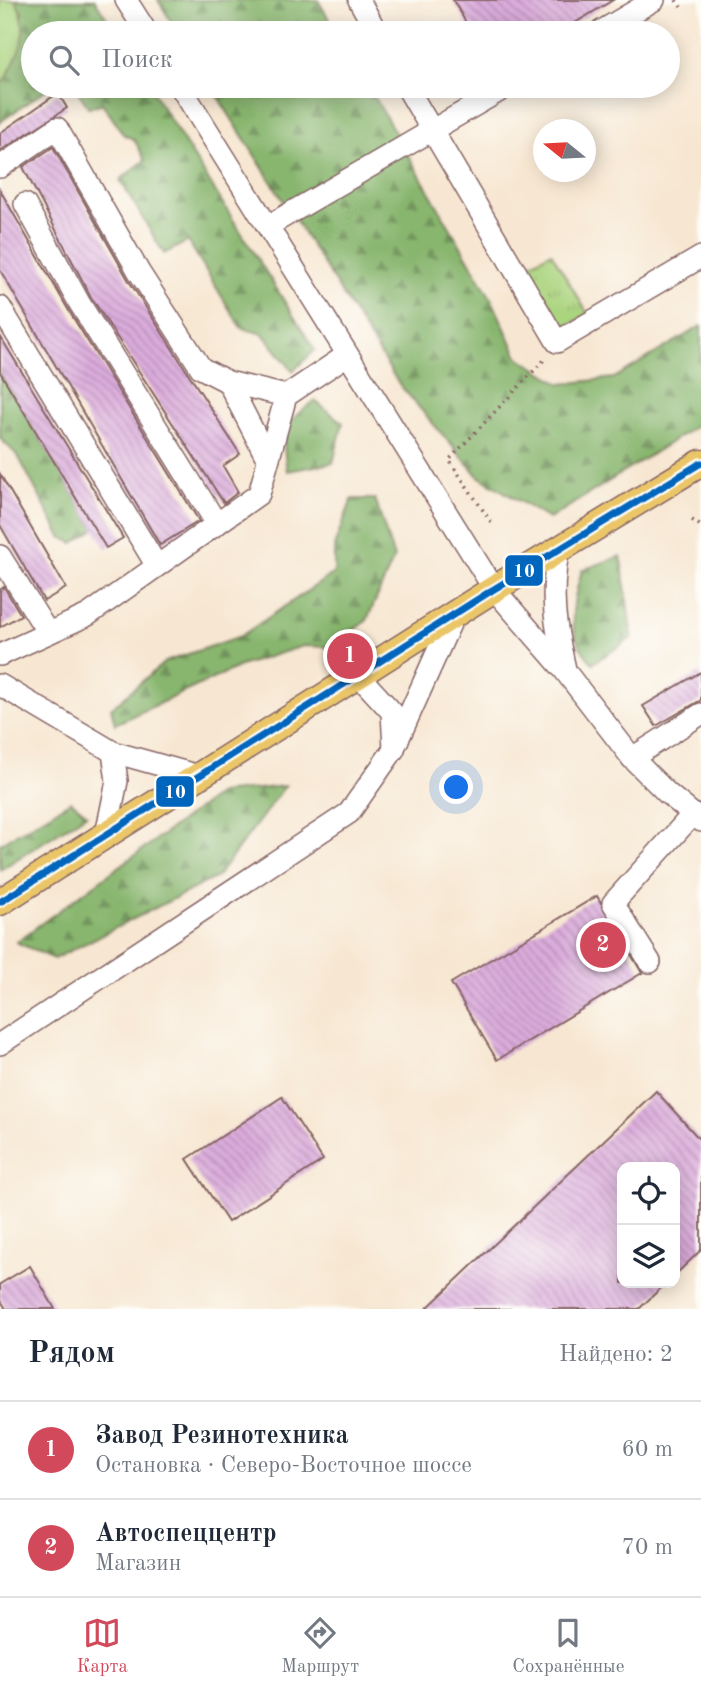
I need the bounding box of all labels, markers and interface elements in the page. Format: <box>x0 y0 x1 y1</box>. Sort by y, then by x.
search box <box>21 21 680 98</box>
icon: search <box>45 41 83 79</box>
text: Поиск <box>101 47 173 73</box>
north arrow <box>533 119 596 182</box>
line badge: 10 <box>504 554 544 587</box>
text: 10 <box>513 563 535 582</box>
pin: 1 <box>327 630 373 682</box>
your location <box>439 770 473 804</box>
line badge: 10 <box>155 775 195 808</box>
text: 10 <box>164 784 186 803</box>
pin: 2 <box>580 919 626 971</box>
map controls <box>617 1162 680 1288</box>
button: locate <box>617 1162 680 1225</box>
button: layers <box>617 1225 680 1288</box>
text: Рядом <box>28 1339 115 1369</box>
text: Найдено: 2 <box>559 1343 673 1366</box>
text: Завод Резинотехника <box>95 1423 349 1449</box>
text: 1 <box>44 1438 58 1461</box>
text: 60 m <box>622 1438 673 1461</box>
text: Остановка · Северо-Восточное шоссе <box>95 1454 472 1477</box>
text: Автоспеццентр <box>95 1521 277 1547</box>
text: 2 <box>44 1536 58 1559</box>
text: 70 m <box>622 1536 673 1559</box>
text: Магазин <box>95 1552 181 1575</box>
tab: Карта <box>77 1614 128 1679</box>
tab: Маршрут <box>281 1614 359 1679</box>
tab: Сохранённые <box>512 1614 624 1679</box>

